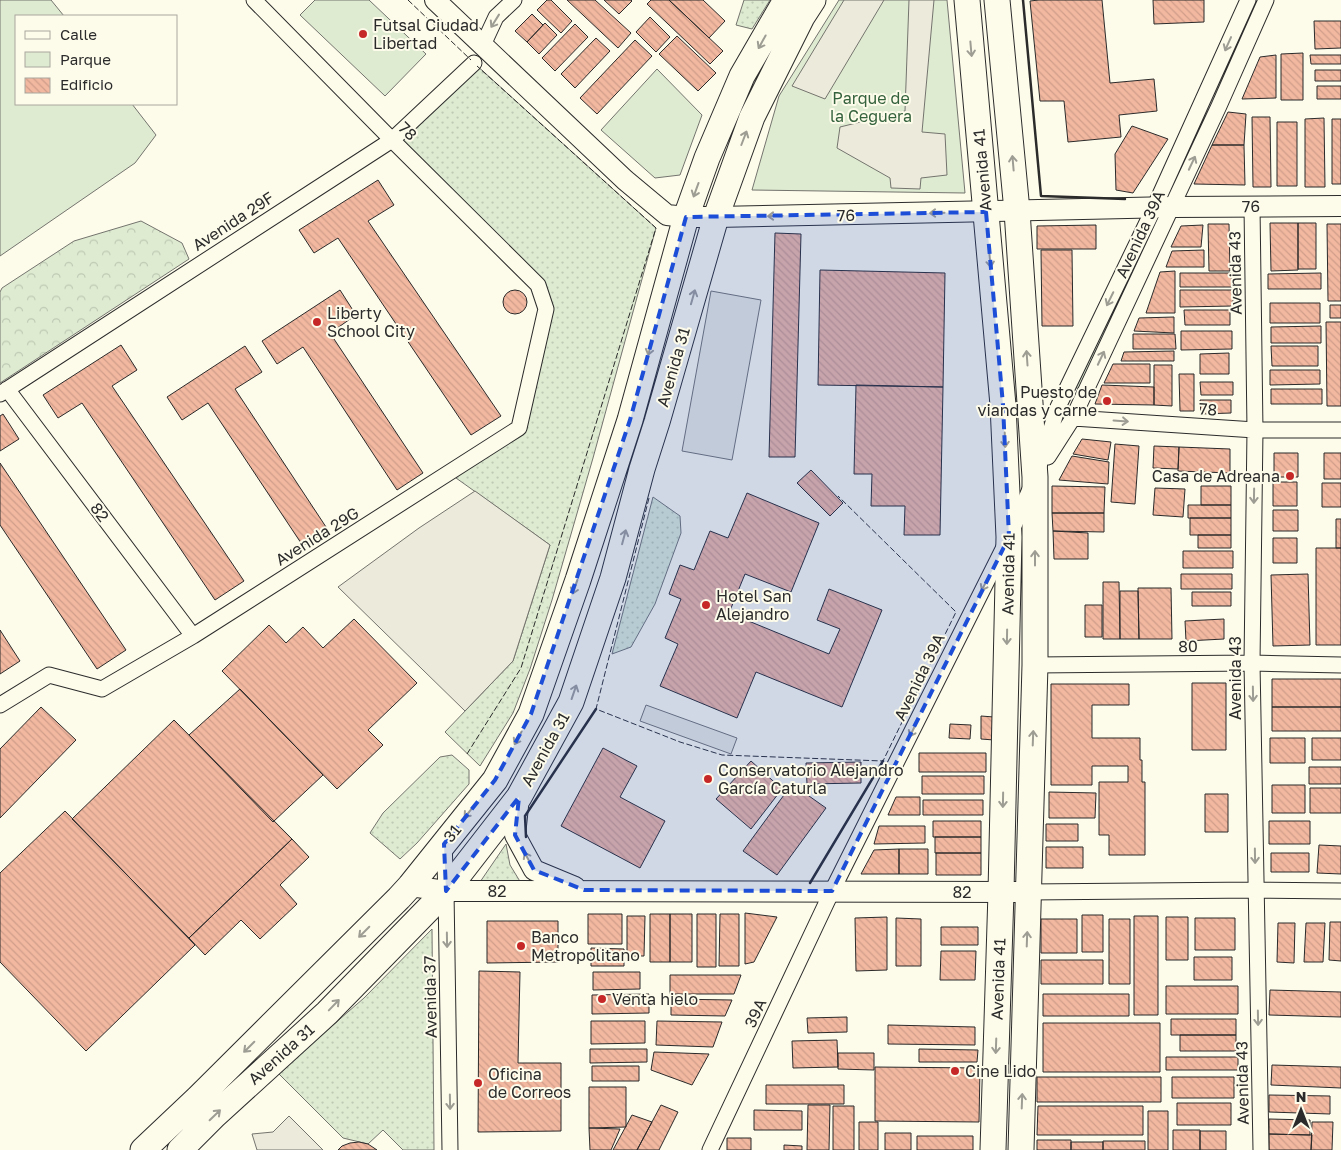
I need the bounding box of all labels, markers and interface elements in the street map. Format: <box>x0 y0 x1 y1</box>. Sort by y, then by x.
one-way arrow <box>490 13 500 27</box>
legend <box>15 15 178 105</box>
place label: Futsal Ciudad Libertad <box>373 15 479 53</box>
text: Calle <box>60 25 97 43</box>
marker: Futsal Ciudad Libertad <box>357 28 369 40</box>
one-way arrow <box>756 34 766 49</box>
one-way arrow <box>1222 36 1232 51</box>
one-way arrow <box>967 40 976 56</box>
text: Parque <box>60 50 111 68</box>
text: Edificio <box>60 75 113 93</box>
park label: Parque de la Ceguera <box>830 88 912 126</box>
street label: 78 <box>394 117 422 145</box>
street label: Avenida 41 <box>968 128 996 212</box>
one-way arrow <box>740 131 749 146</box>
one-way arrow <box>1008 155 1018 171</box>
one-way arrow <box>1188 156 1198 171</box>
one-way arrow <box>691 182 700 198</box>
street label: Avenida 29F <box>188 187 278 255</box>
street label: Avenida 39A <box>1111 187 1169 281</box>
street label: 76 <box>1242 196 1260 216</box>
street label: 76 <box>837 205 855 225</box>
one-way arrow <box>930 208 946 218</box>
one-way arrow <box>767 211 784 221</box>
street label: Avenida 43 <box>1224 231 1246 315</box>
one-way arrow <box>986 252 995 268</box>
one-way arrow <box>688 289 698 305</box>
one-way arrow <box>1105 291 1114 306</box>
place label: Liberty School City <box>327 303 415 341</box>
marker: Liberty School City <box>311 316 323 328</box>
street label: Avenida 31 <box>652 325 694 409</box>
one-way arrow <box>645 340 654 356</box>
one-way arrow <box>1023 351 1032 367</box>
one-way arrow <box>1097 351 1106 366</box>
place label: Puesto de viandas y carne <box>977 382 1097 420</box>
marker: Puesto de viandas y carne <box>1101 395 1113 407</box>
street label: 78 <box>1198 398 1218 420</box>
one-way arrow <box>1113 416 1129 426</box>
one-way arrow <box>1000 432 1009 448</box>
place label: Casa de Adreana <box>1152 466 1280 486</box>
marker: Casa de Adreana <box>1284 470 1296 482</box>
one-way arrow <box>1249 488 1259 504</box>
street label: 82 <box>86 498 114 526</box>
street label: Avenida 29G <box>271 502 363 570</box>
one-way arrow <box>620 530 629 546</box>
street label: Avenida 41 <box>997 532 1019 615</box>
one-way arrow <box>1030 551 1040 567</box>
one-way arrow <box>980 576 989 591</box>
one-way arrow <box>570 579 579 594</box>
place label: Hotel San Alejandro <box>716 586 792 624</box>
marker: Hotel San Alejandro <box>700 599 712 611</box>
one-way arrow <box>1002 629 1011 645</box>
street label: Avenida 39A <box>889 630 949 724</box>
street label: 80 <box>1178 636 1198 656</box>
street label: Avenida 43 <box>1225 636 1245 720</box>
one-way arrow <box>570 684 580 700</box>
one-way arrow <box>1248 685 1258 701</box>
street label: Avenida 31 <box>516 708 574 790</box>
one-way arrow <box>908 722 917 737</box>
one-way arrow <box>513 731 523 746</box>
one-way arrow <box>1028 731 1038 747</box>
place label: Conservatorio Alejandro García Caturla <box>718 760 904 798</box>
marker: Conservatorio Alejandro García Caturla <box>702 773 714 785</box>
one-way arrow <box>998 791 1008 807</box>
one-way arrow <box>464 805 475 818</box>
street label: 31 <box>439 820 465 846</box>
one-way arrow <box>1250 848 1260 864</box>
one-way arrow <box>523 852 533 867</box>
street label: 82 <box>487 881 507 901</box>
street label: 82 <box>952 882 972 902</box>
one-way arrow <box>358 926 370 938</box>
place label: Banco Metropolitano <box>531 927 640 965</box>
one-way arrow <box>442 931 452 947</box>
one-way arrow <box>1022 931 1032 948</box>
street label: Avenida 41 <box>987 937 1009 1020</box>
marker: Banco Metropolitano <box>515 940 527 952</box>
street label: Avenida 37 <box>419 956 441 1038</box>
place label: Venta hielo <box>612 989 698 1009</box>
marker: Venta hielo <box>596 993 608 1005</box>
street label: 39A <box>740 995 770 1031</box>
one-way arrow <box>328 999 340 1012</box>
one-way arrow <box>1253 1010 1263 1026</box>
street label: Avenida 31 <box>244 1019 318 1089</box>
one-way arrow <box>991 1038 1001 1054</box>
one-way arrow <box>243 1041 255 1053</box>
street label: Avenida 43 <box>1231 1041 1253 1125</box>
place label: Cine Lido <box>965 1061 1036 1081</box>
place label: Oficina de Correos <box>488 1064 571 1102</box>
marker: Cine Lido <box>949 1065 961 1077</box>
marker: Oficina de Correos <box>472 1077 484 1089</box>
north arrow <box>1276 1085 1326 1135</box>
text: N <box>1296 1088 1306 1105</box>
one-way arrow <box>445 1094 454 1110</box>
one-way arrow <box>1018 1094 1027 1110</box>
one-way arrow <box>208 1110 220 1122</box>

